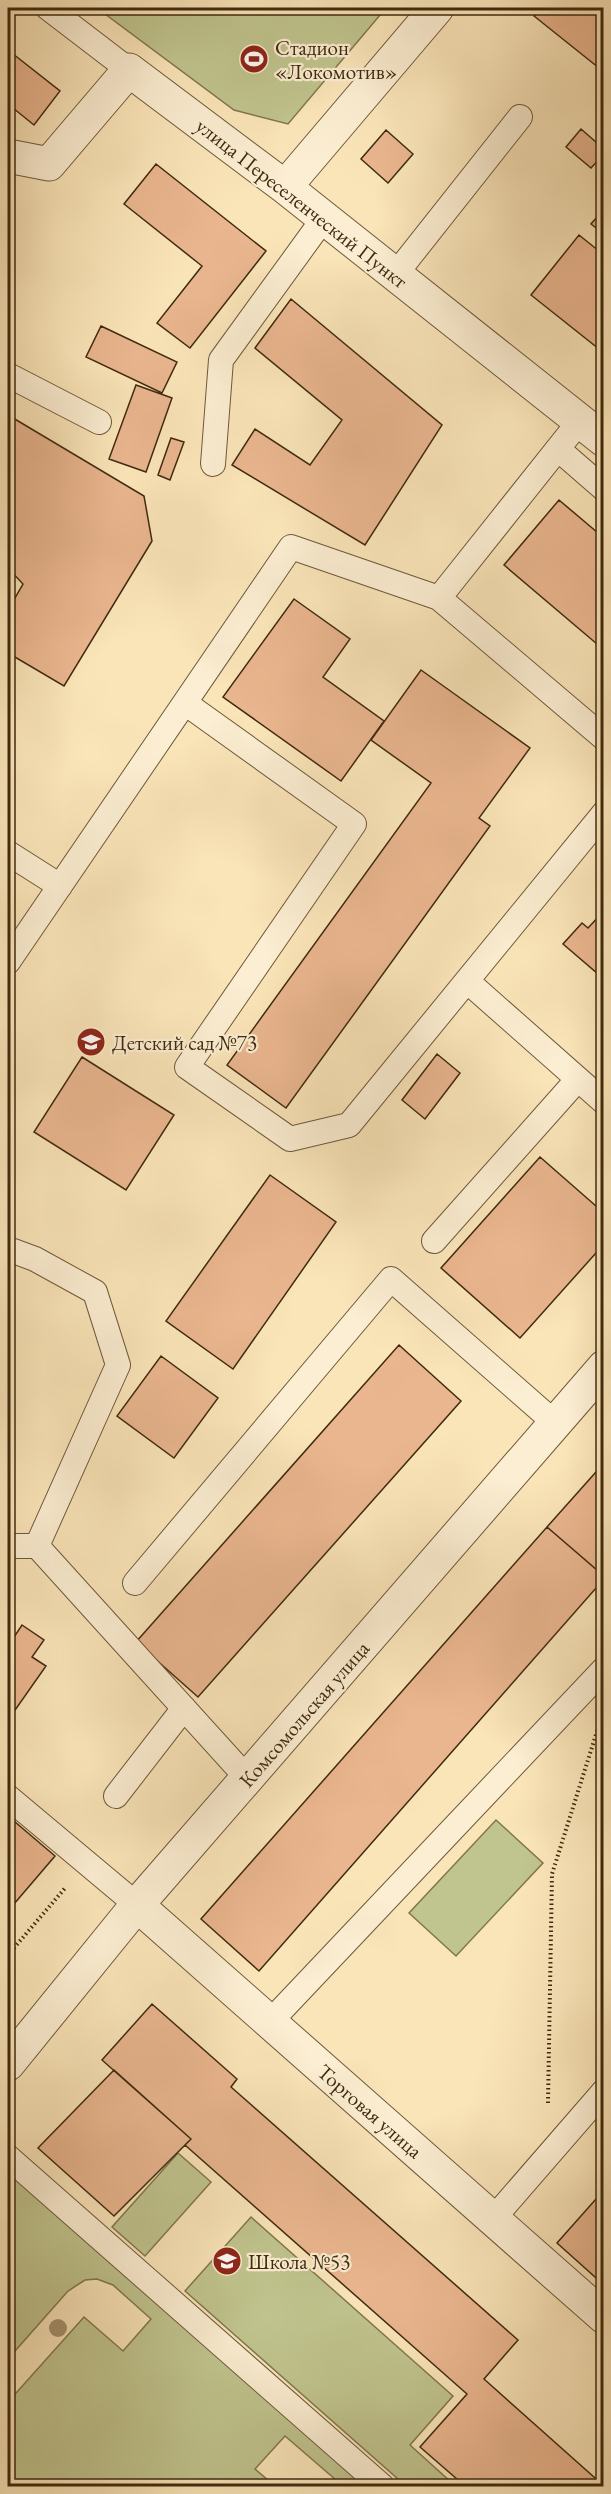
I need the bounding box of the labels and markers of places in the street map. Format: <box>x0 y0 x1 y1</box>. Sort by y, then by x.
place label: Стадион «Локомотив» <box>275 34 397 85</box>
sports icon: Стадион «Локомотив» <box>238 43 270 75</box>
school or university icon: Детский сад №73 <box>75 1026 107 1058</box>
place label: Детский сад №73 <box>112 1029 257 1056</box>
school or university icon: Школа №53 <box>211 2245 243 2277</box>
place label: Школа №53 <box>248 2248 350 2275</box>

